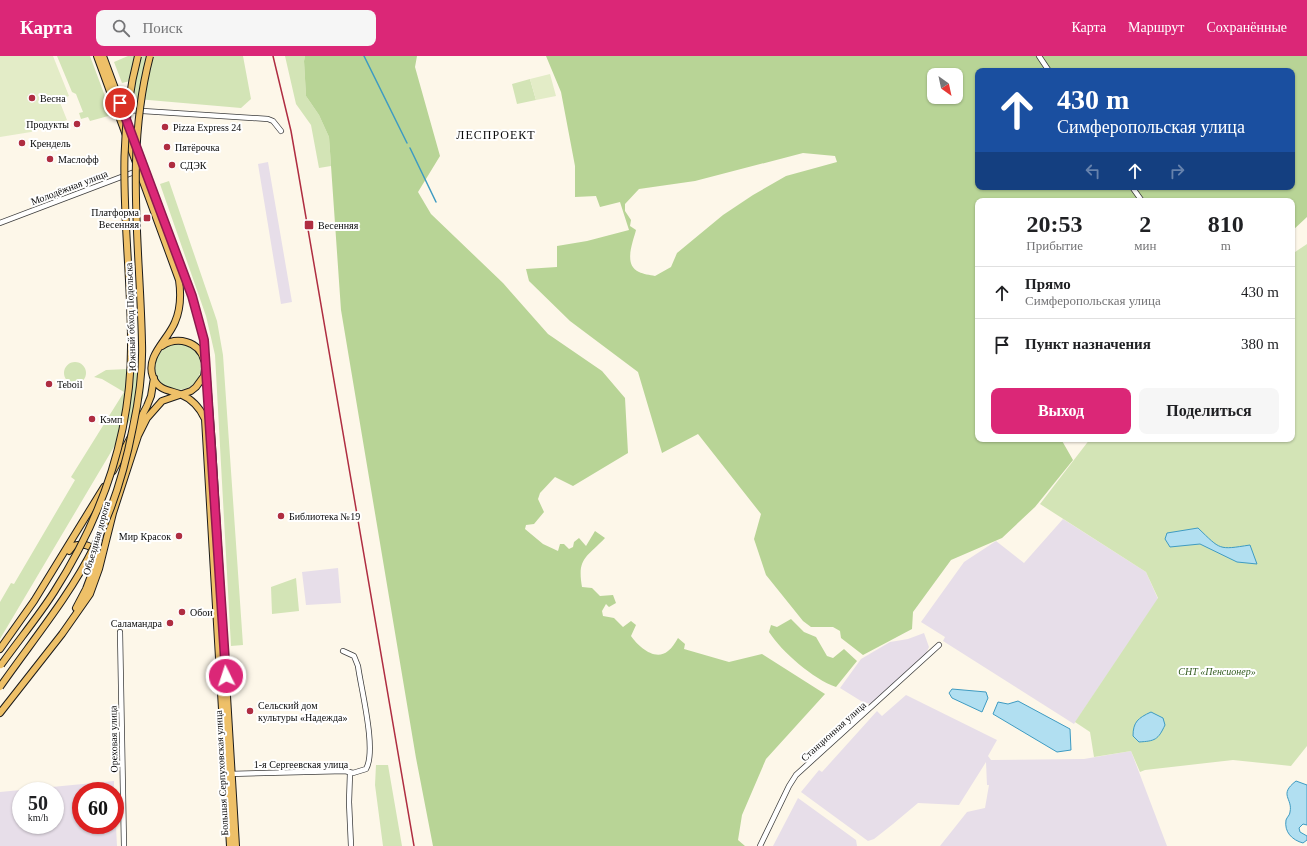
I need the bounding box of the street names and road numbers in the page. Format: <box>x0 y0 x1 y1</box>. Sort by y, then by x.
street label: Молодёжная улица <box>29 168 110 207</box>
street label: Южный обход Подольска <box>123 262 138 372</box>
street label: Объездная дорога <box>81 499 112 576</box>
street label: Станционная улица <box>799 699 868 763</box>
street label: Ореховая улица <box>107 705 120 773</box>
street label: Большая Серпуховская улица <box>213 709 230 836</box>
street label: 1-я Сергеевская улица <box>254 759 349 770</box>

